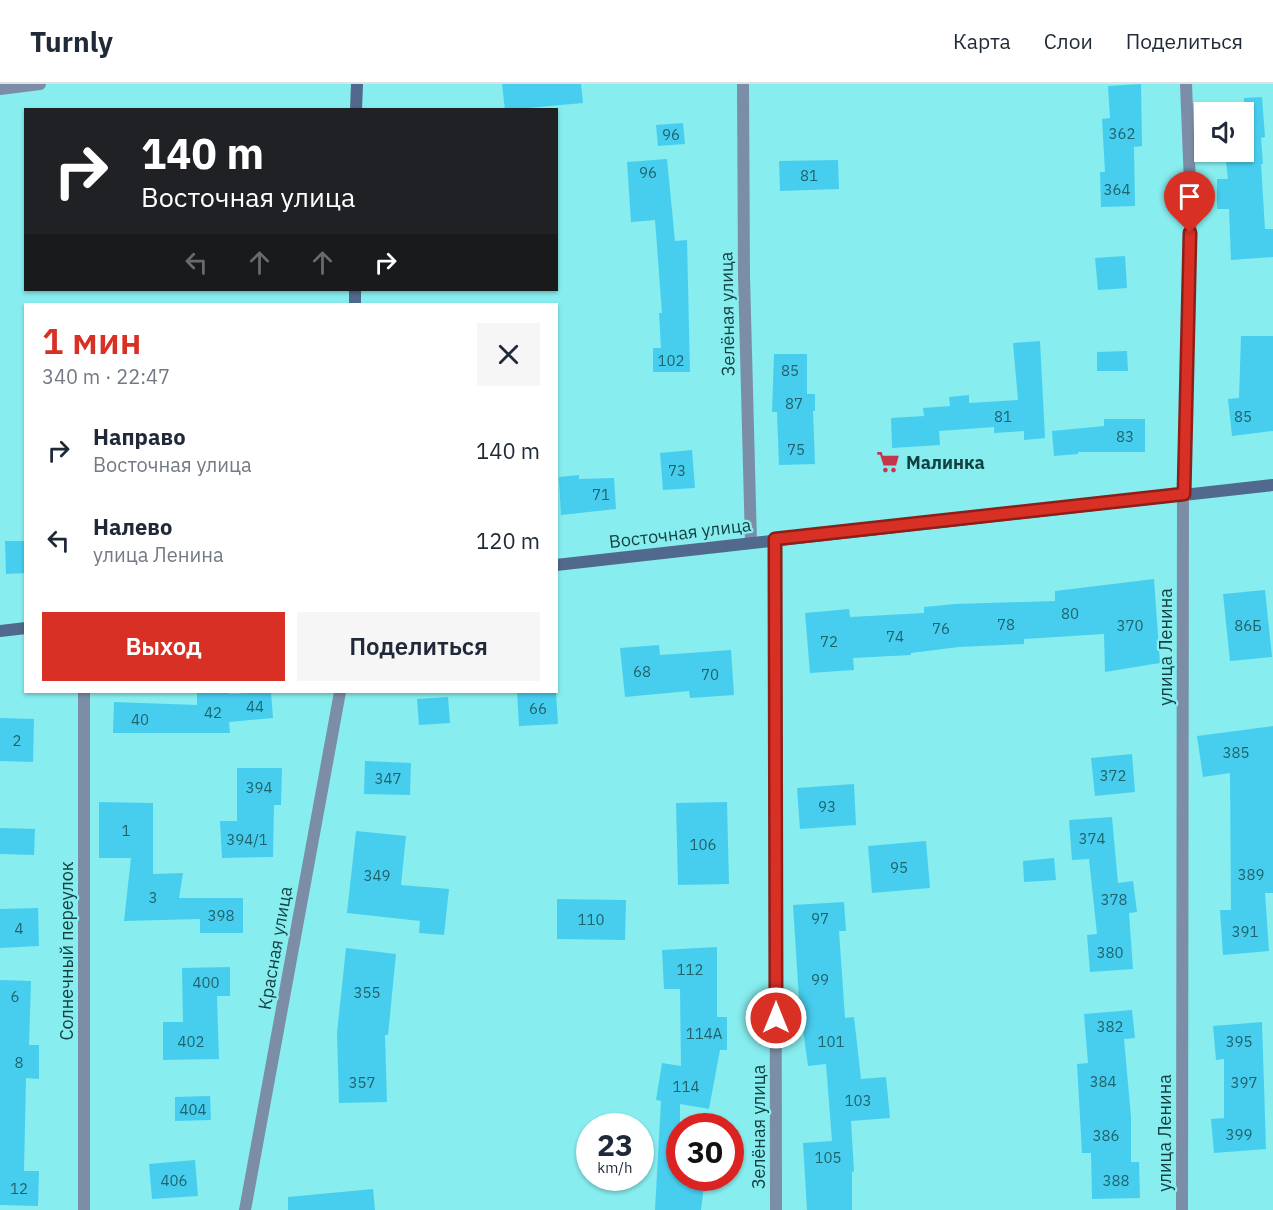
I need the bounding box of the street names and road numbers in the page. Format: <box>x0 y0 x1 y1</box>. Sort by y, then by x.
street label: Зелёная улица <box>714 251 740 376</box>
street label: Восточная улица <box>608 513 753 553</box>
street label: улица Ленина <box>1154 588 1177 706</box>
street label: Солнечный переулок <box>55 861 78 1041</box>
street label: Красная улица <box>253 884 297 1012</box>
street label: Зелёная улица <box>747 1064 770 1189</box>
street label: улица Ленина <box>1153 1074 1176 1192</box>

